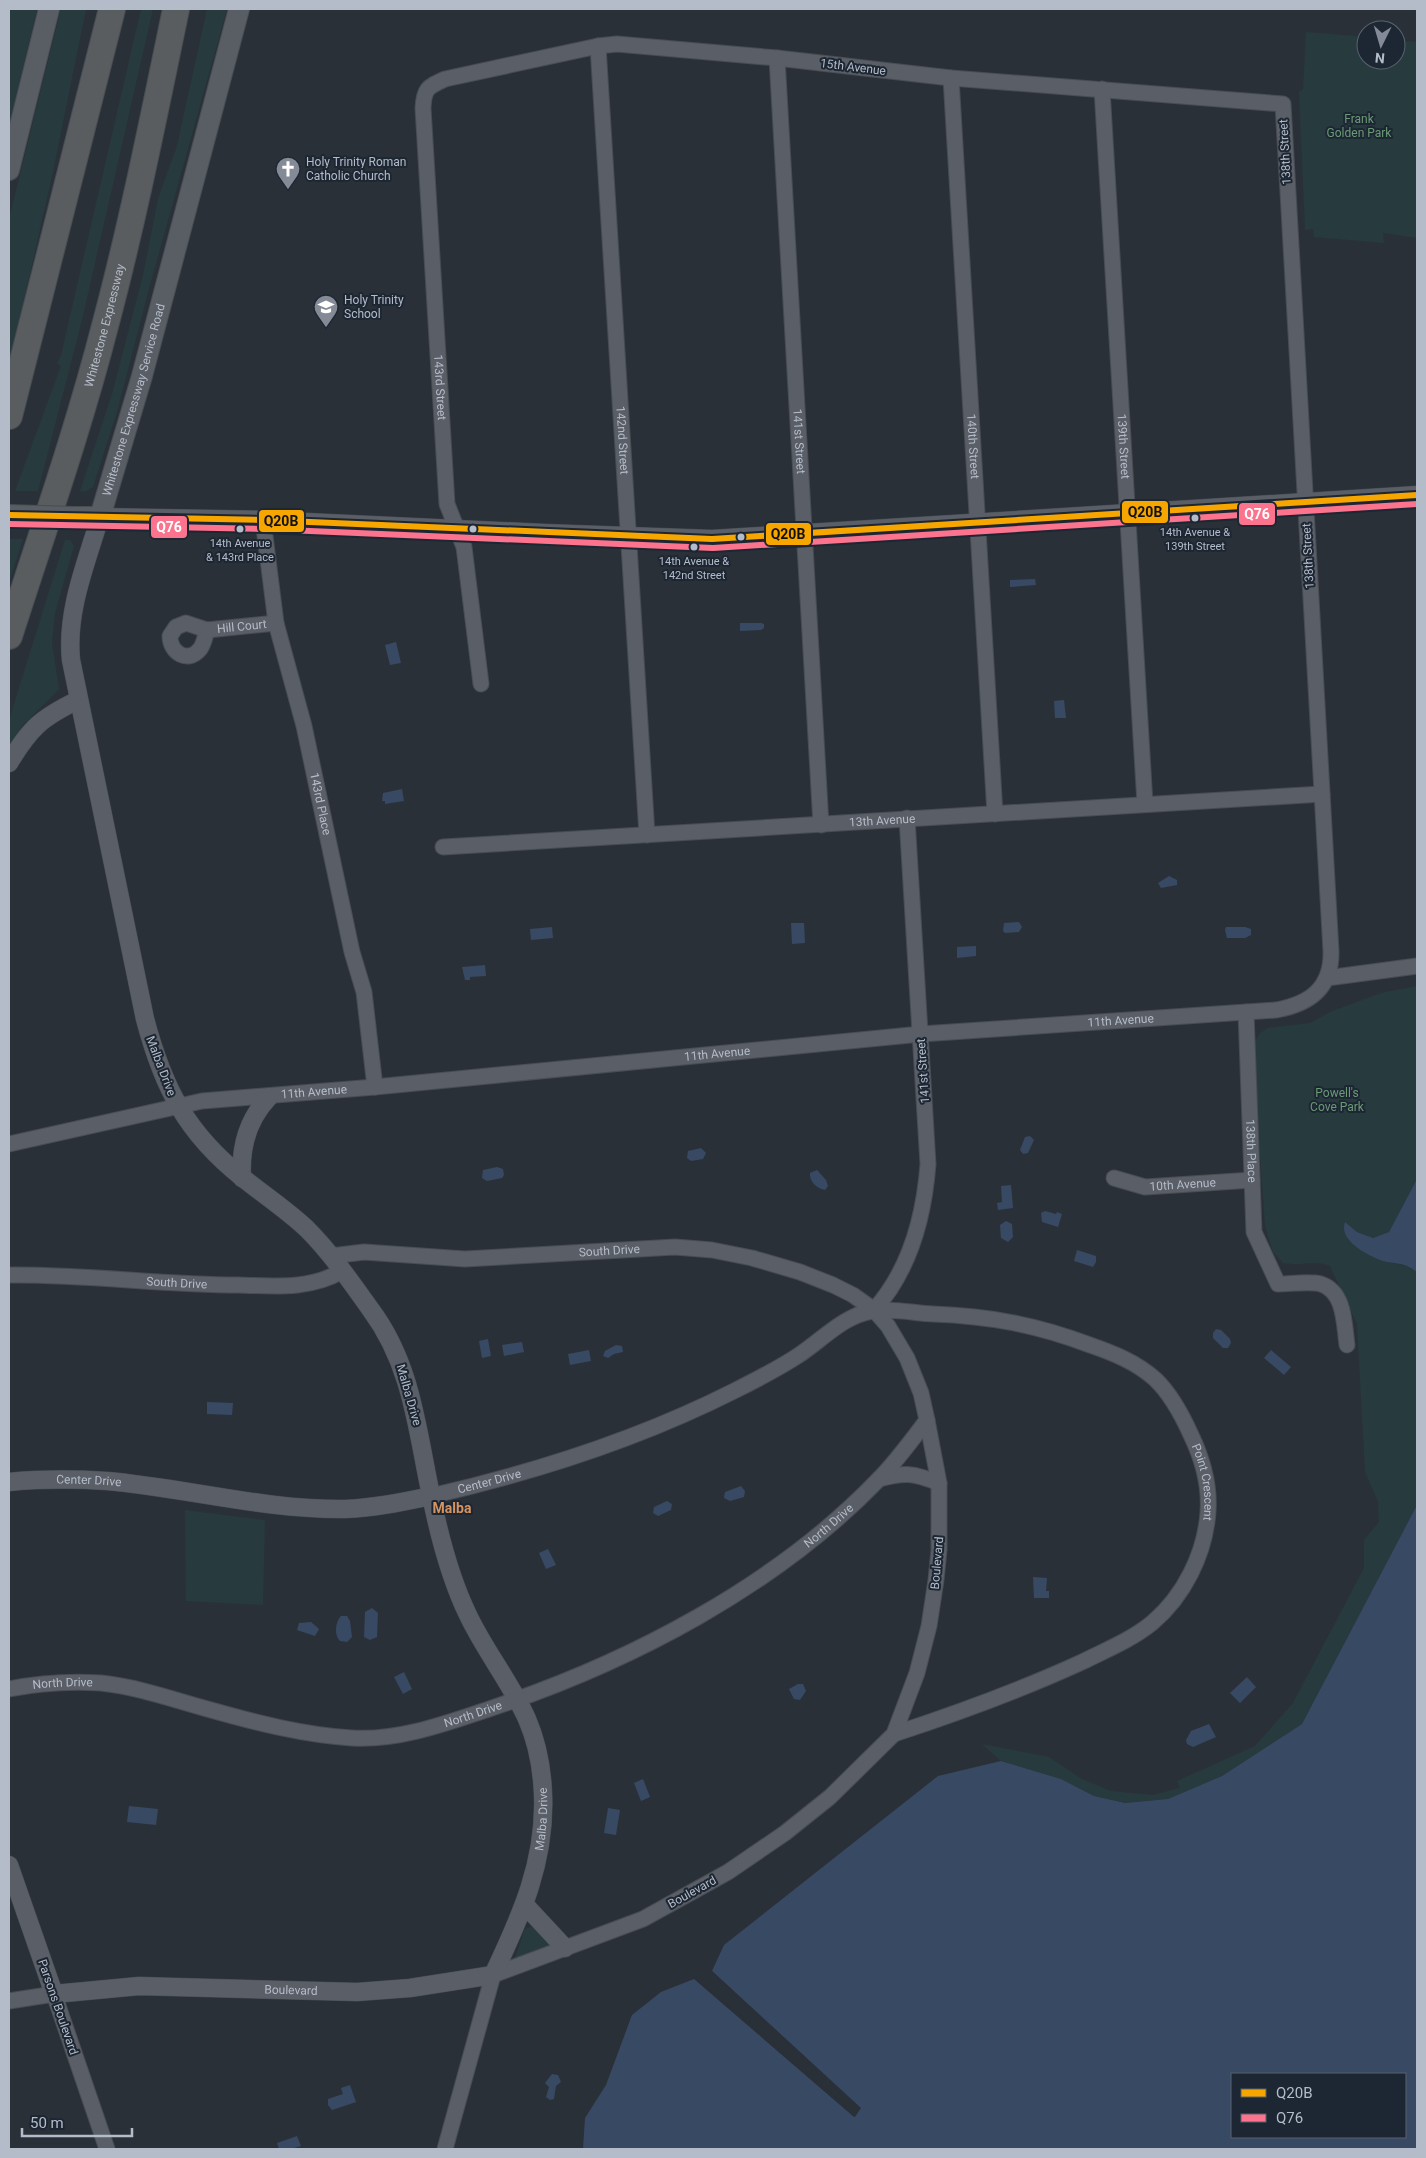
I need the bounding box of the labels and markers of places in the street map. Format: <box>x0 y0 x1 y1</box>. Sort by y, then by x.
place label: Holy Trinity Roman Catholic Church <box>306 155 407 183</box>
church icon: Holy Trinity Roman Catholic Church <box>275 156 301 190</box>
place label: Holy Trinity School <box>344 293 404 321</box>
school or university icon: Holy Trinity School <box>313 294 339 328</box>
marker: 14th Avenue & 139th Street <box>1190 513 1200 523</box>
marker: 14th Avenue & 143rd Place <box>235 524 245 534</box>
unlabelled marker <box>468 524 478 534</box>
place label: 14th Avenue & 139th Street <box>1160 526 1230 553</box>
unlabelled marker <box>736 532 746 542</box>
place label: 14th Avenue & 143rd Place <box>206 537 274 564</box>
marker: 14th Avenue & 142nd Street <box>689 542 699 552</box>
place label: 14th Avenue & 142nd Street <box>659 555 729 582</box>

